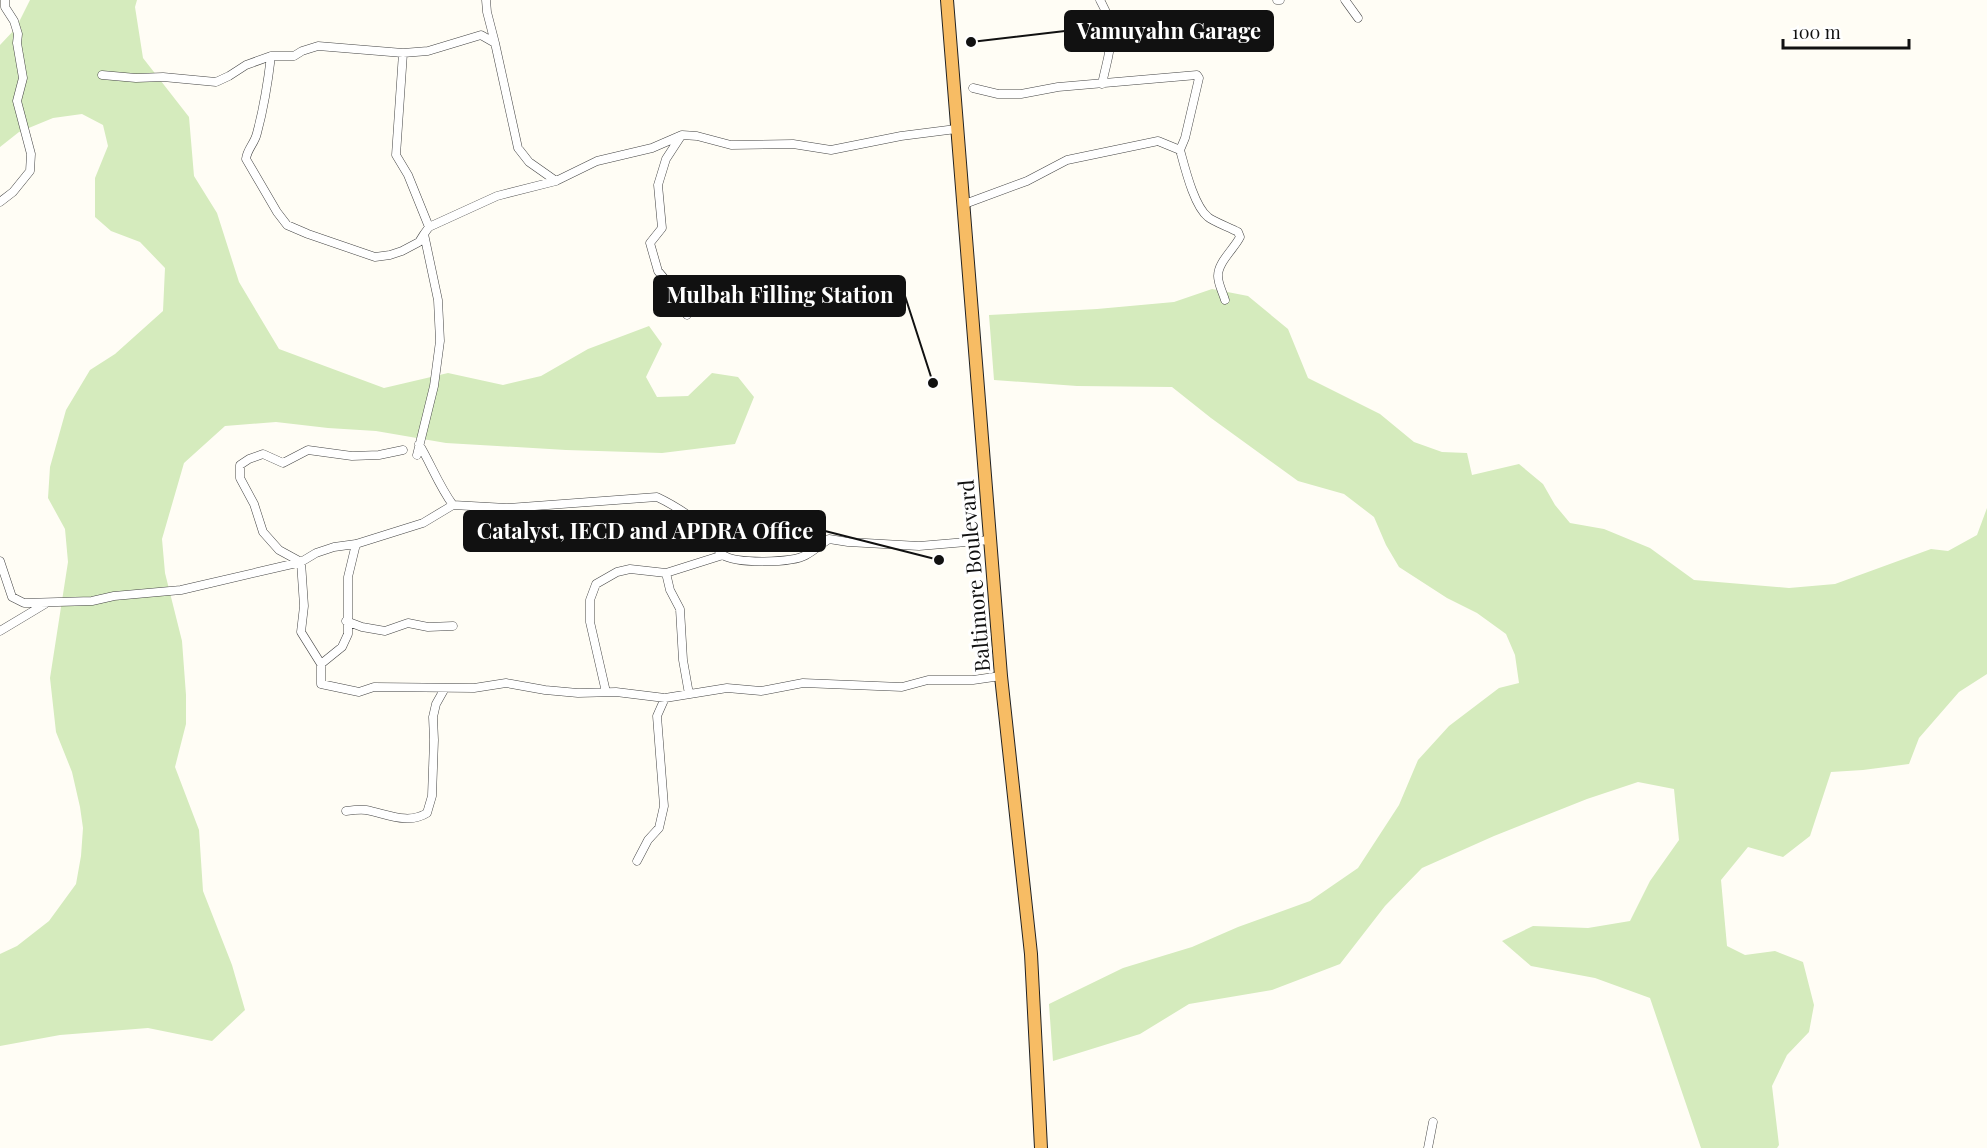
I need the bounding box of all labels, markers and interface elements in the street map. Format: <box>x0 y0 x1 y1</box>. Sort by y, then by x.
callout: Vamuyahn Garage <box>1065 11 1273 51</box>
scale bar <box>1783 12 1909 50</box>
text: Vamuyahn Garage <box>1076 15 1261 45</box>
text: 100 m <box>1792 20 1841 44</box>
callout: Mulbah Filling Station <box>654 276 905 316</box>
text: Mulbah Filling Station <box>666 279 894 309</box>
street label: Baltimore Boulevard <box>951 479 995 673</box>
callout: Catalyst, IECD and APDRA Office <box>464 511 825 551</box>
text: Catalyst, IECD and APDRA Office <box>477 515 813 545</box>

